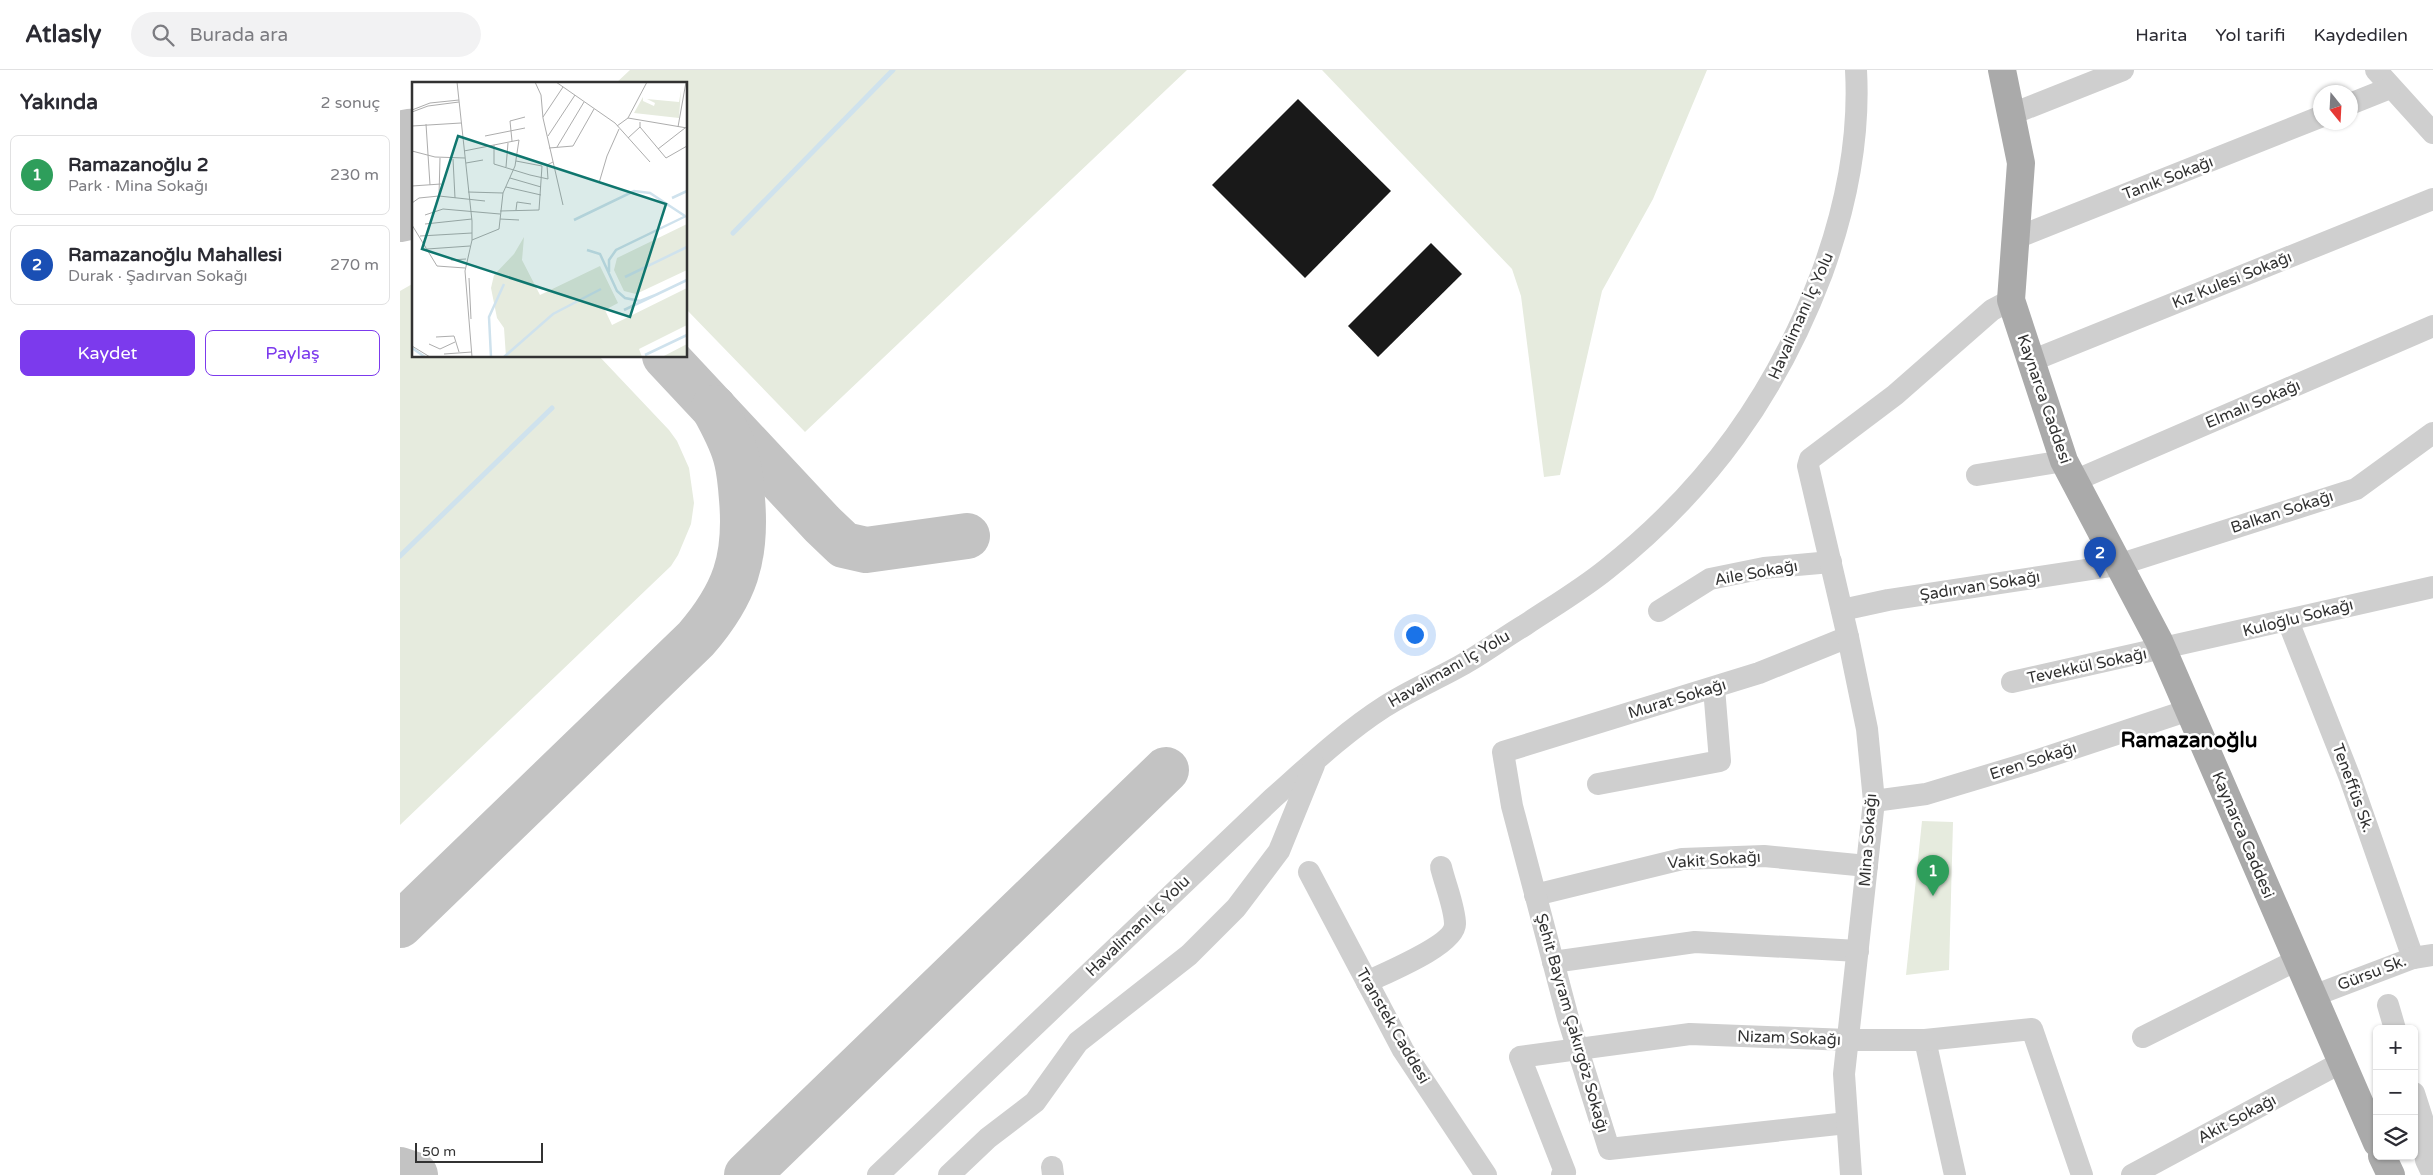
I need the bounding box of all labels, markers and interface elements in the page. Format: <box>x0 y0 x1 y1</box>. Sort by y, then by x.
search box <box>131 12 481 57</box>
text: Atlasly <box>25 20 101 49</box>
icon: search <box>149 21 177 49</box>
text: Burada ara <box>189 24 288 46</box>
text: Harita <box>2135 24 2187 46</box>
text: Yol tarifi <box>2215 24 2285 46</box>
text: Kaydedilen <box>2313 24 2408 46</box>
inset map <box>412 82 688 358</box>
north arrow <box>2313 85 2358 130</box>
text: Yakında <box>20 90 98 115</box>
text: 2 sonuç <box>320 93 380 113</box>
street label: Tanık Sokağı <box>2120 152 2216 204</box>
text: Ramazanoğlu 2 <box>68 154 209 176</box>
text: 1 <box>32 165 42 185</box>
text: 230 m <box>330 165 379 185</box>
text: Park · Mina Sokağı <box>68 176 208 196</box>
text: Ramazanoğlu Mahallesi <box>68 244 282 266</box>
street label: Kız Kulesi Sokağı <box>2169 247 2295 313</box>
street label: Havalimanı İç Yolu <box>1764 249 1838 383</box>
text: 2 <box>32 255 42 275</box>
text: 270 m <box>330 255 379 275</box>
text: Durak · Şadırvan Sokağı <box>68 266 248 286</box>
button: Kaydet <box>20 330 195 376</box>
button: Paylaş <box>205 330 380 376</box>
street label: Kaynarca Caddesi <box>2012 332 2076 466</box>
street label: Elmalı Sokağı <box>2203 375 2303 433</box>
street label: Balkan Sokağı <box>2228 486 2336 538</box>
pin: 2 <box>2084 537 2116 578</box>
street label: Aile Sokağı <box>1713 556 1799 590</box>
street label: Şadırvan Sokağı <box>1918 567 2042 605</box>
street label: Kuloğlu Sokağı <box>2241 595 2355 641</box>
your location <box>1402 622 1428 648</box>
street label: Havalimanı İç Yolu <box>1385 626 1513 712</box>
street label: Tevekkül Sokağı <box>2025 644 2149 688</box>
street label: Murat Sokağı <box>1626 675 1728 723</box>
district label: Ramazanoğlu <box>2121 728 2257 753</box>
street label: Eren Sokağı <box>1987 738 2079 784</box>
street label: Teneffüs Sk. <box>2328 741 2378 835</box>
street label: Kaynarca Caddesi <box>2207 769 2279 901</box>
street label: Mina Sokağı <box>1855 793 1881 887</box>
street label: Vakit Sokağı <box>1667 847 1761 873</box>
pin: 1 <box>1917 855 1949 896</box>
street label: Havalimanı İç Yolu <box>1082 871 1194 981</box>
street label: Şehit Bayram Çakırgöz Sokağı <box>1531 911 1613 1135</box>
street label: Gürsu Sk. <box>2335 951 2409 995</box>
street label: Transtek Caddesi <box>1352 965 1434 1087</box>
map controls <box>2373 1025 2418 1160</box>
button: + <box>2373 1025 2418 1070</box>
street label: Nizam Sokağı <box>1737 1026 1841 1050</box>
button: − <box>2373 1070 2418 1115</box>
street label: Akit Sokağı <box>2194 1090 2280 1148</box>
button: layers <box>2373 1115 2418 1160</box>
scale bar <box>415 1140 542 1163</box>
text: 50 m <box>422 1143 456 1160</box>

